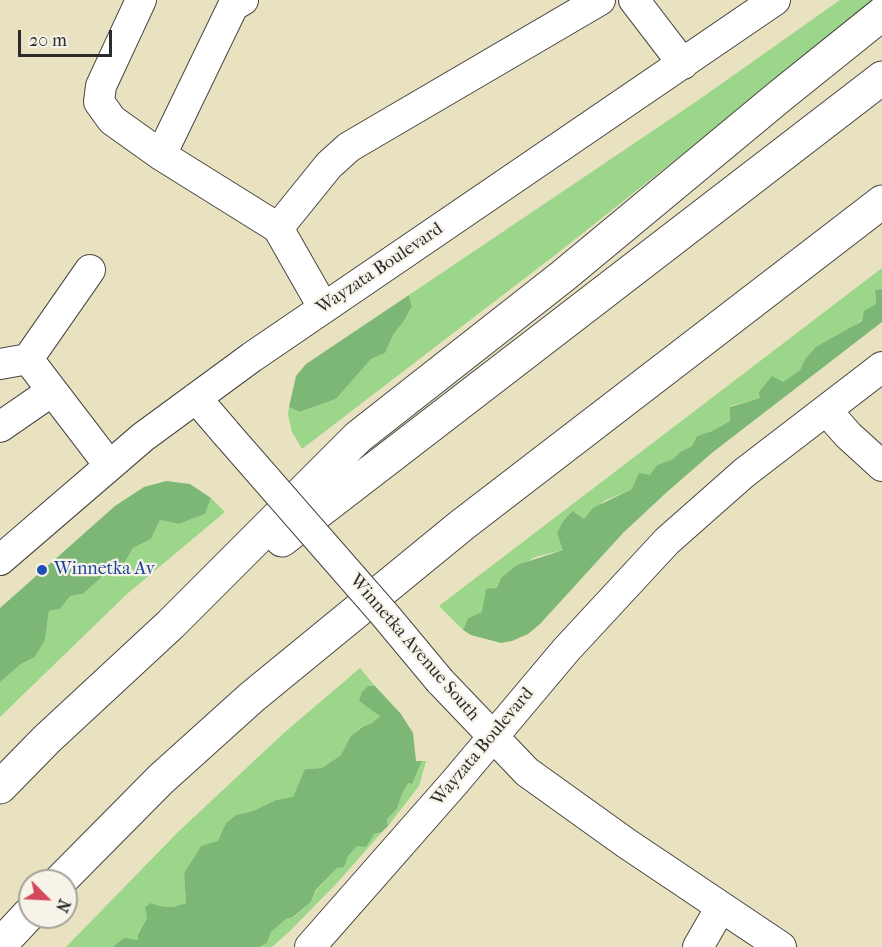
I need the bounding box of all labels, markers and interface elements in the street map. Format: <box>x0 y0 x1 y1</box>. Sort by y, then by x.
scale bar <box>21 18 116 56</box>
text: 20 m <box>29 30 67 51</box>
street label: Wayzata Boulevard <box>313 219 447 319</box>
place label: Winnetka Av <box>54 559 155 581</box>
marker: Winnetka Av <box>35 563 49 577</box>
street label: Winnetka Avenue South <box>344 570 484 726</box>
street label: Wayzata Boulevard <box>427 683 539 811</box>
north arrow <box>18 869 78 929</box>
text: N <box>52 896 74 915</box>

